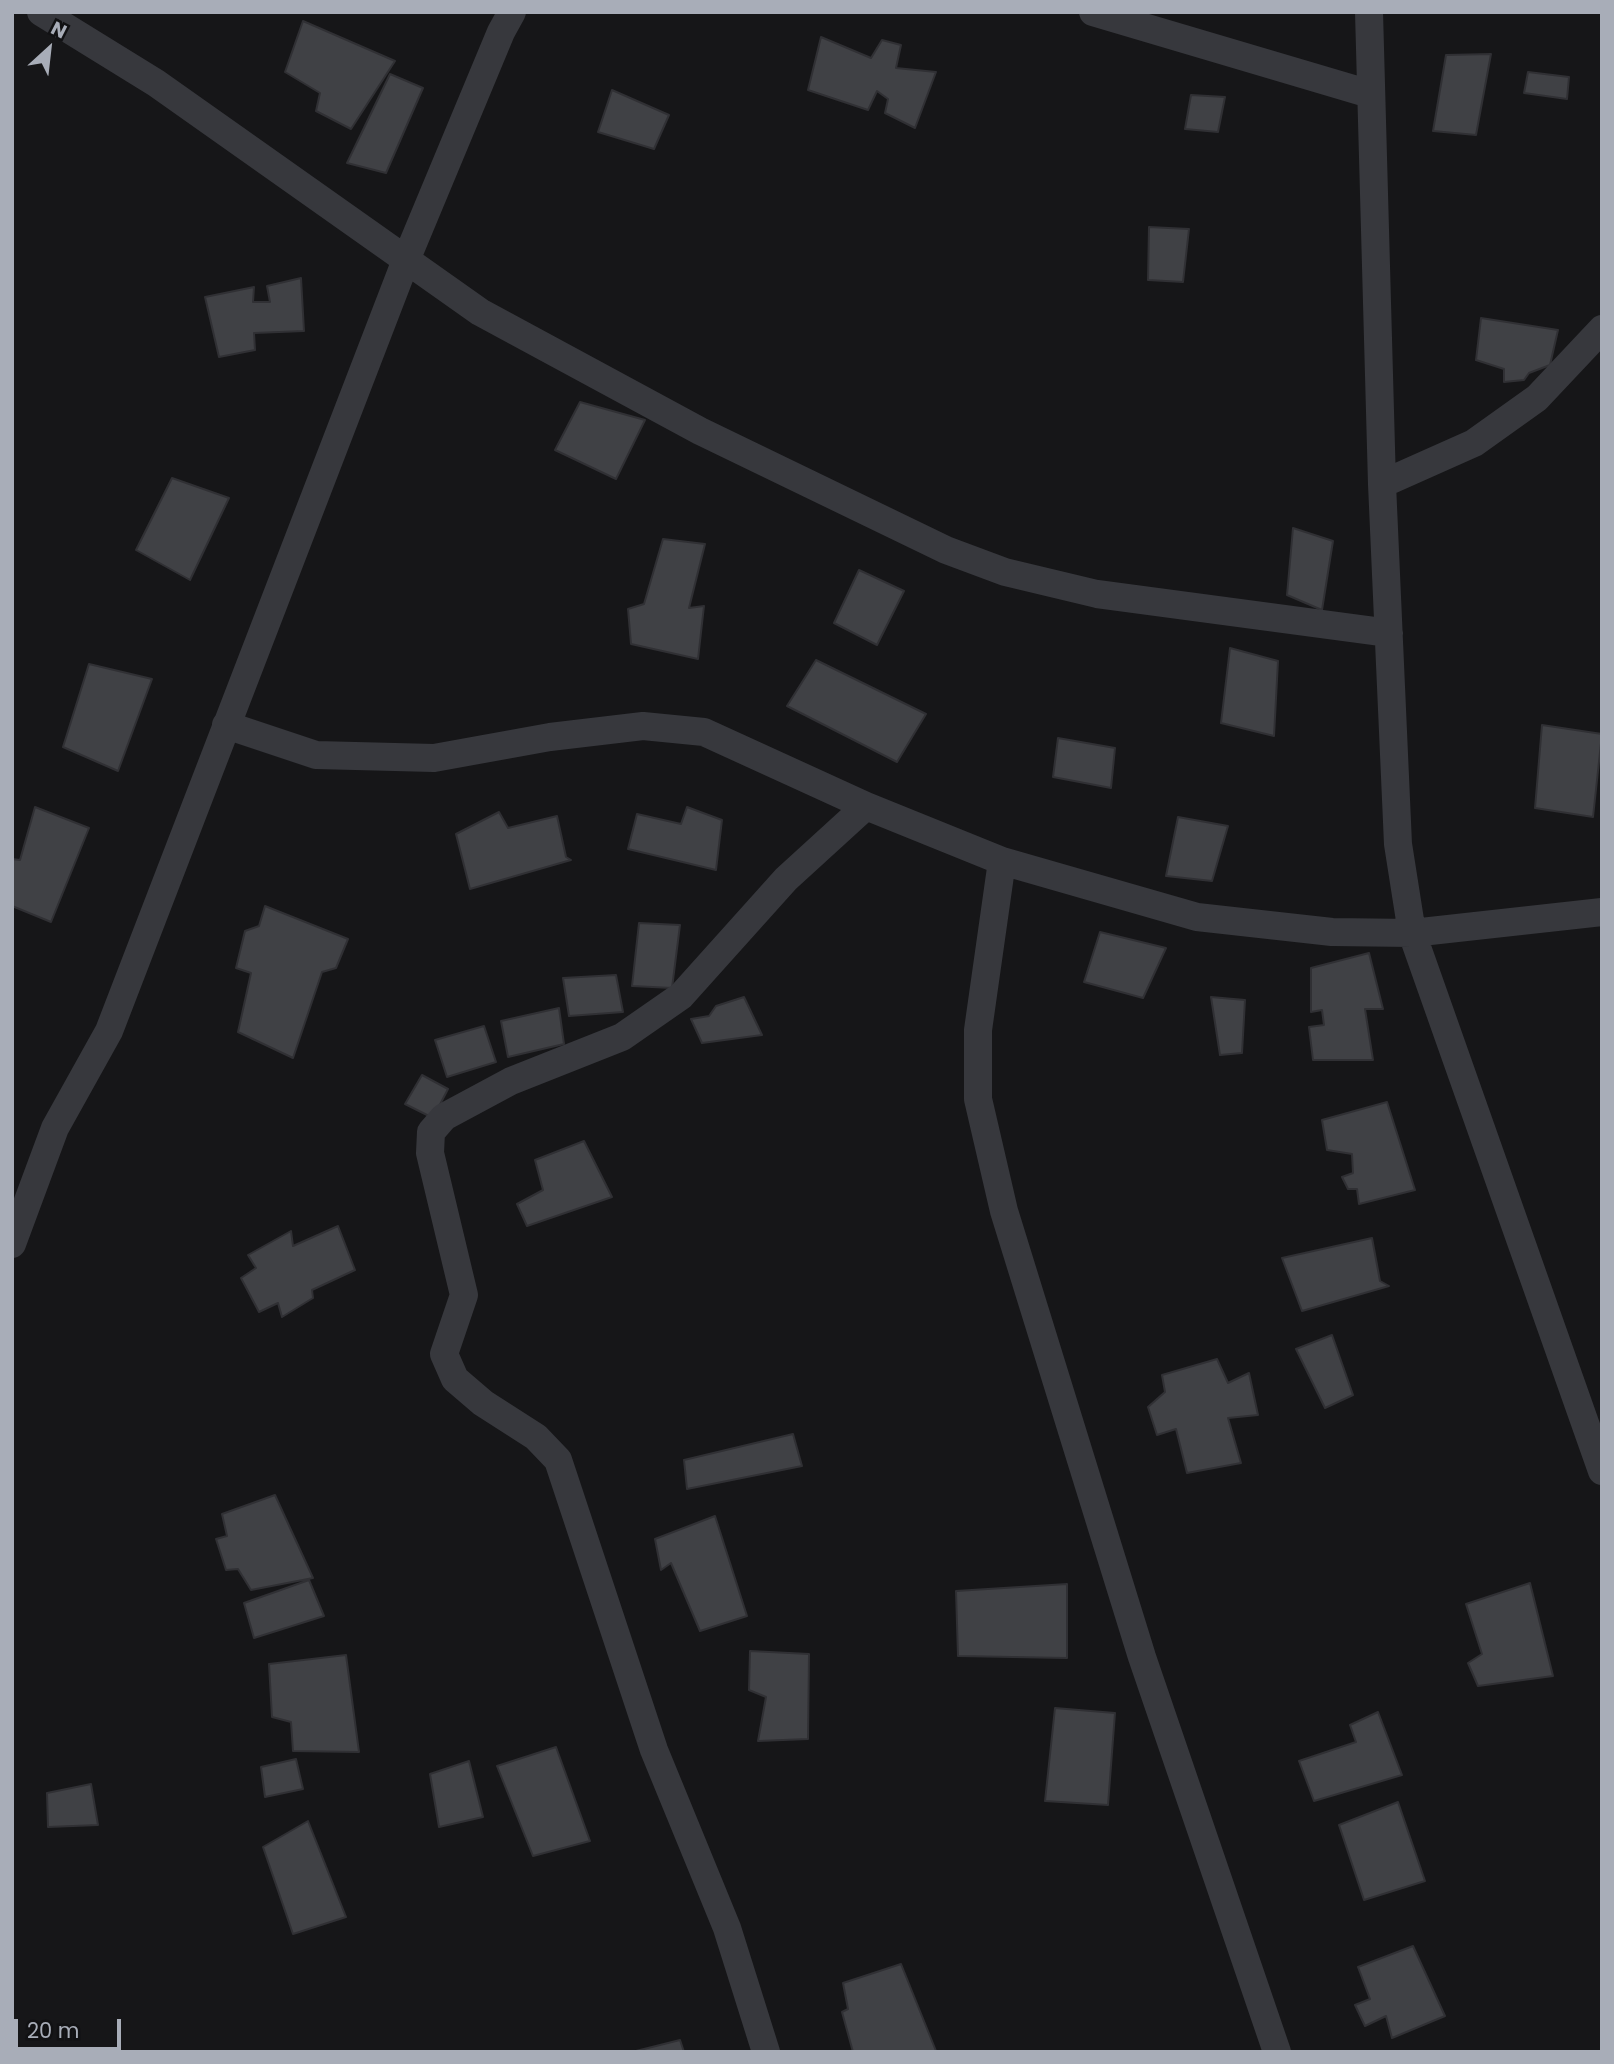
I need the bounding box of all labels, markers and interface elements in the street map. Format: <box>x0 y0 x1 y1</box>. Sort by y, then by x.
north arrow <box>14 14 84 84</box>
text: N <box>46 15 71 45</box>
scale bar <box>18 2004 124 2048</box>
text: 20 m <box>27 2016 80 2045</box>

